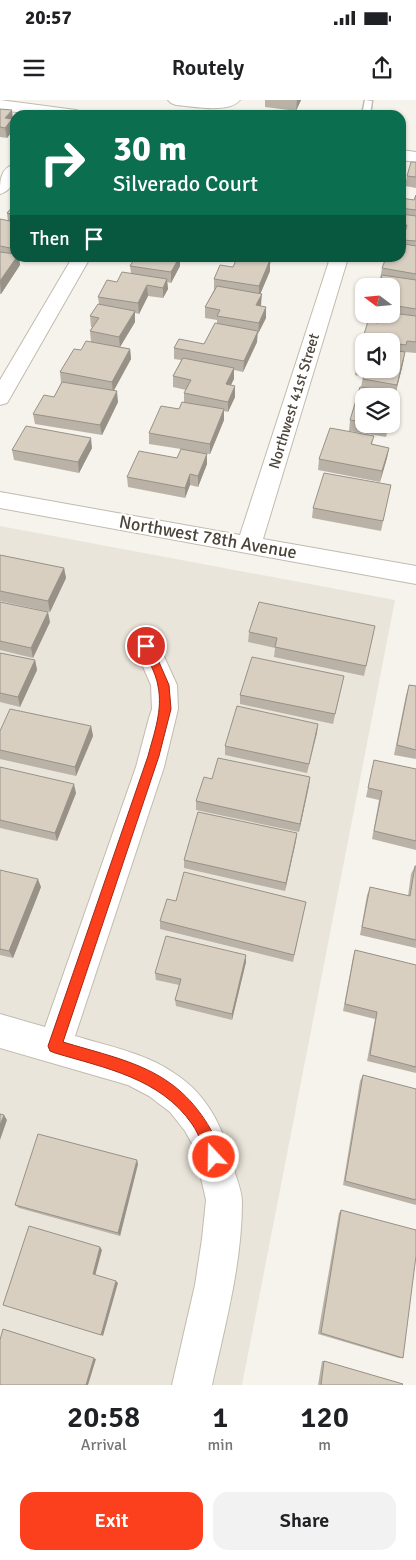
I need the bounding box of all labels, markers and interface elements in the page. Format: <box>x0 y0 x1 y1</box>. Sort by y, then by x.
text: 20:57 <box>25 6 72 30</box>
icon: menu <box>20 54 48 82</box>
text: Routely <box>172 54 244 81</box>
icon: share <box>368 54 396 82</box>
text: 30 m <box>113 127 187 170</box>
icon: right <box>30 130 95 195</box>
text: Silverado Court <box>113 170 258 197</box>
icon: arrive <box>80 225 108 253</box>
text: Then <box>30 227 70 251</box>
north arrow <box>355 278 400 322</box>
map controls <box>355 278 400 433</box>
street label: Northwest 41st Street <box>265 331 323 471</box>
button: sound <box>355 333 400 378</box>
button: layers <box>355 388 400 433</box>
street label: Northwest 78th Avenue <box>117 511 299 563</box>
pin <box>125 625 167 667</box>
icon: arrive <box>132 632 160 660</box>
position arrow <box>187 1130 239 1182</box>
text: 20:58 <box>67 1399 140 1436</box>
text: 1 <box>212 1399 228 1436</box>
text: 120 <box>300 1399 349 1436</box>
text: Arrival <box>81 1435 127 1455</box>
text: min <box>207 1435 233 1455</box>
text: m <box>318 1435 331 1455</box>
button: Exit <box>20 1492 203 1550</box>
button: Share <box>213 1492 396 1550</box>

